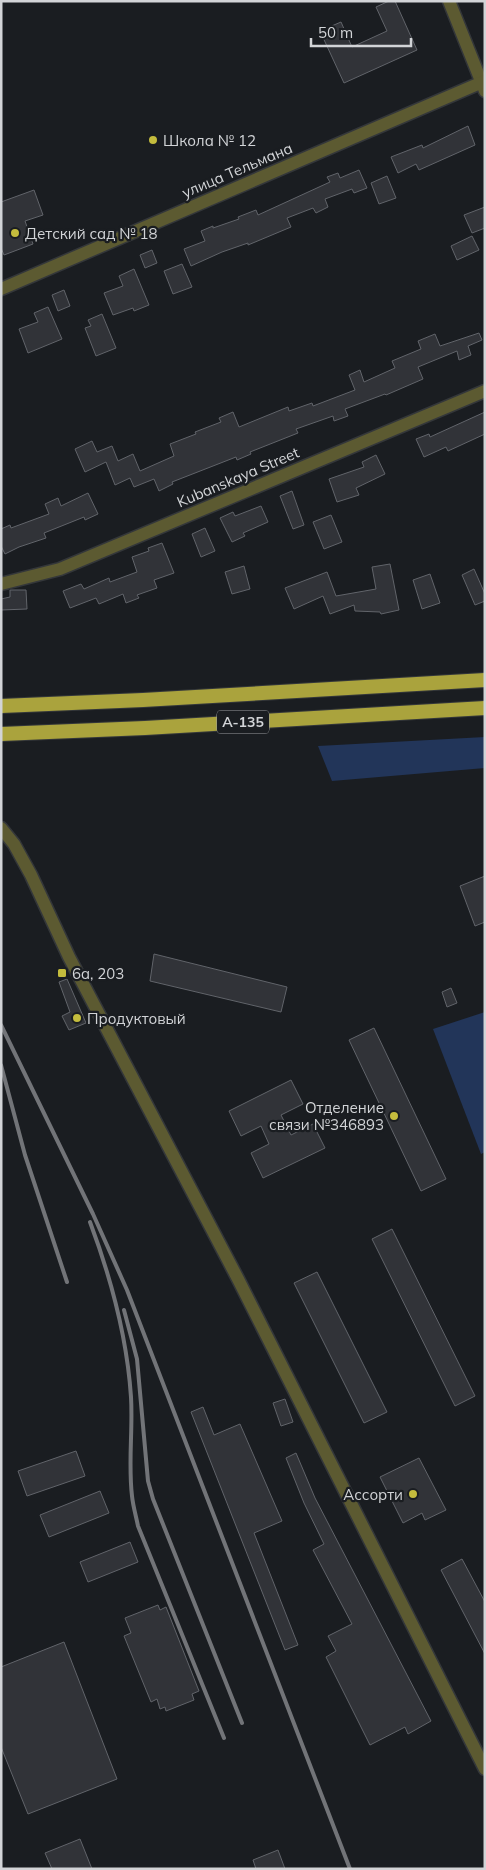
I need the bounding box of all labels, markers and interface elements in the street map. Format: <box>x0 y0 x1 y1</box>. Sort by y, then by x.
scale bar <box>311 15 411 47</box>
text: 50 m <box>318 23 353 42</box>
place label: Школа № 12 <box>163 131 256 150</box>
marker: Школа № 12 <box>147 134 159 146</box>
street label: улица Тельмана <box>179 138 295 202</box>
place label: Детский сад № 18 <box>25 224 158 243</box>
marker: Детский сад № 18 <box>9 227 21 239</box>
street label: Kubanskaya Street <box>174 443 302 511</box>
road number: А-135 <box>217 710 269 734</box>
place label: 6a, 203 <box>72 964 124 983</box>
marker: 6a, 203 <box>56 967 68 979</box>
place label: Продуктовый <box>87 1009 186 1028</box>
marker: Продуктовый <box>71 1012 83 1024</box>
place label: Отделение связи №346893 <box>269 1098 384 1134</box>
marker: Отделение связи №346893 <box>388 1110 400 1122</box>
place label: Ассорти <box>343 1485 403 1504</box>
marker: Ассорти <box>407 1488 419 1500</box>

